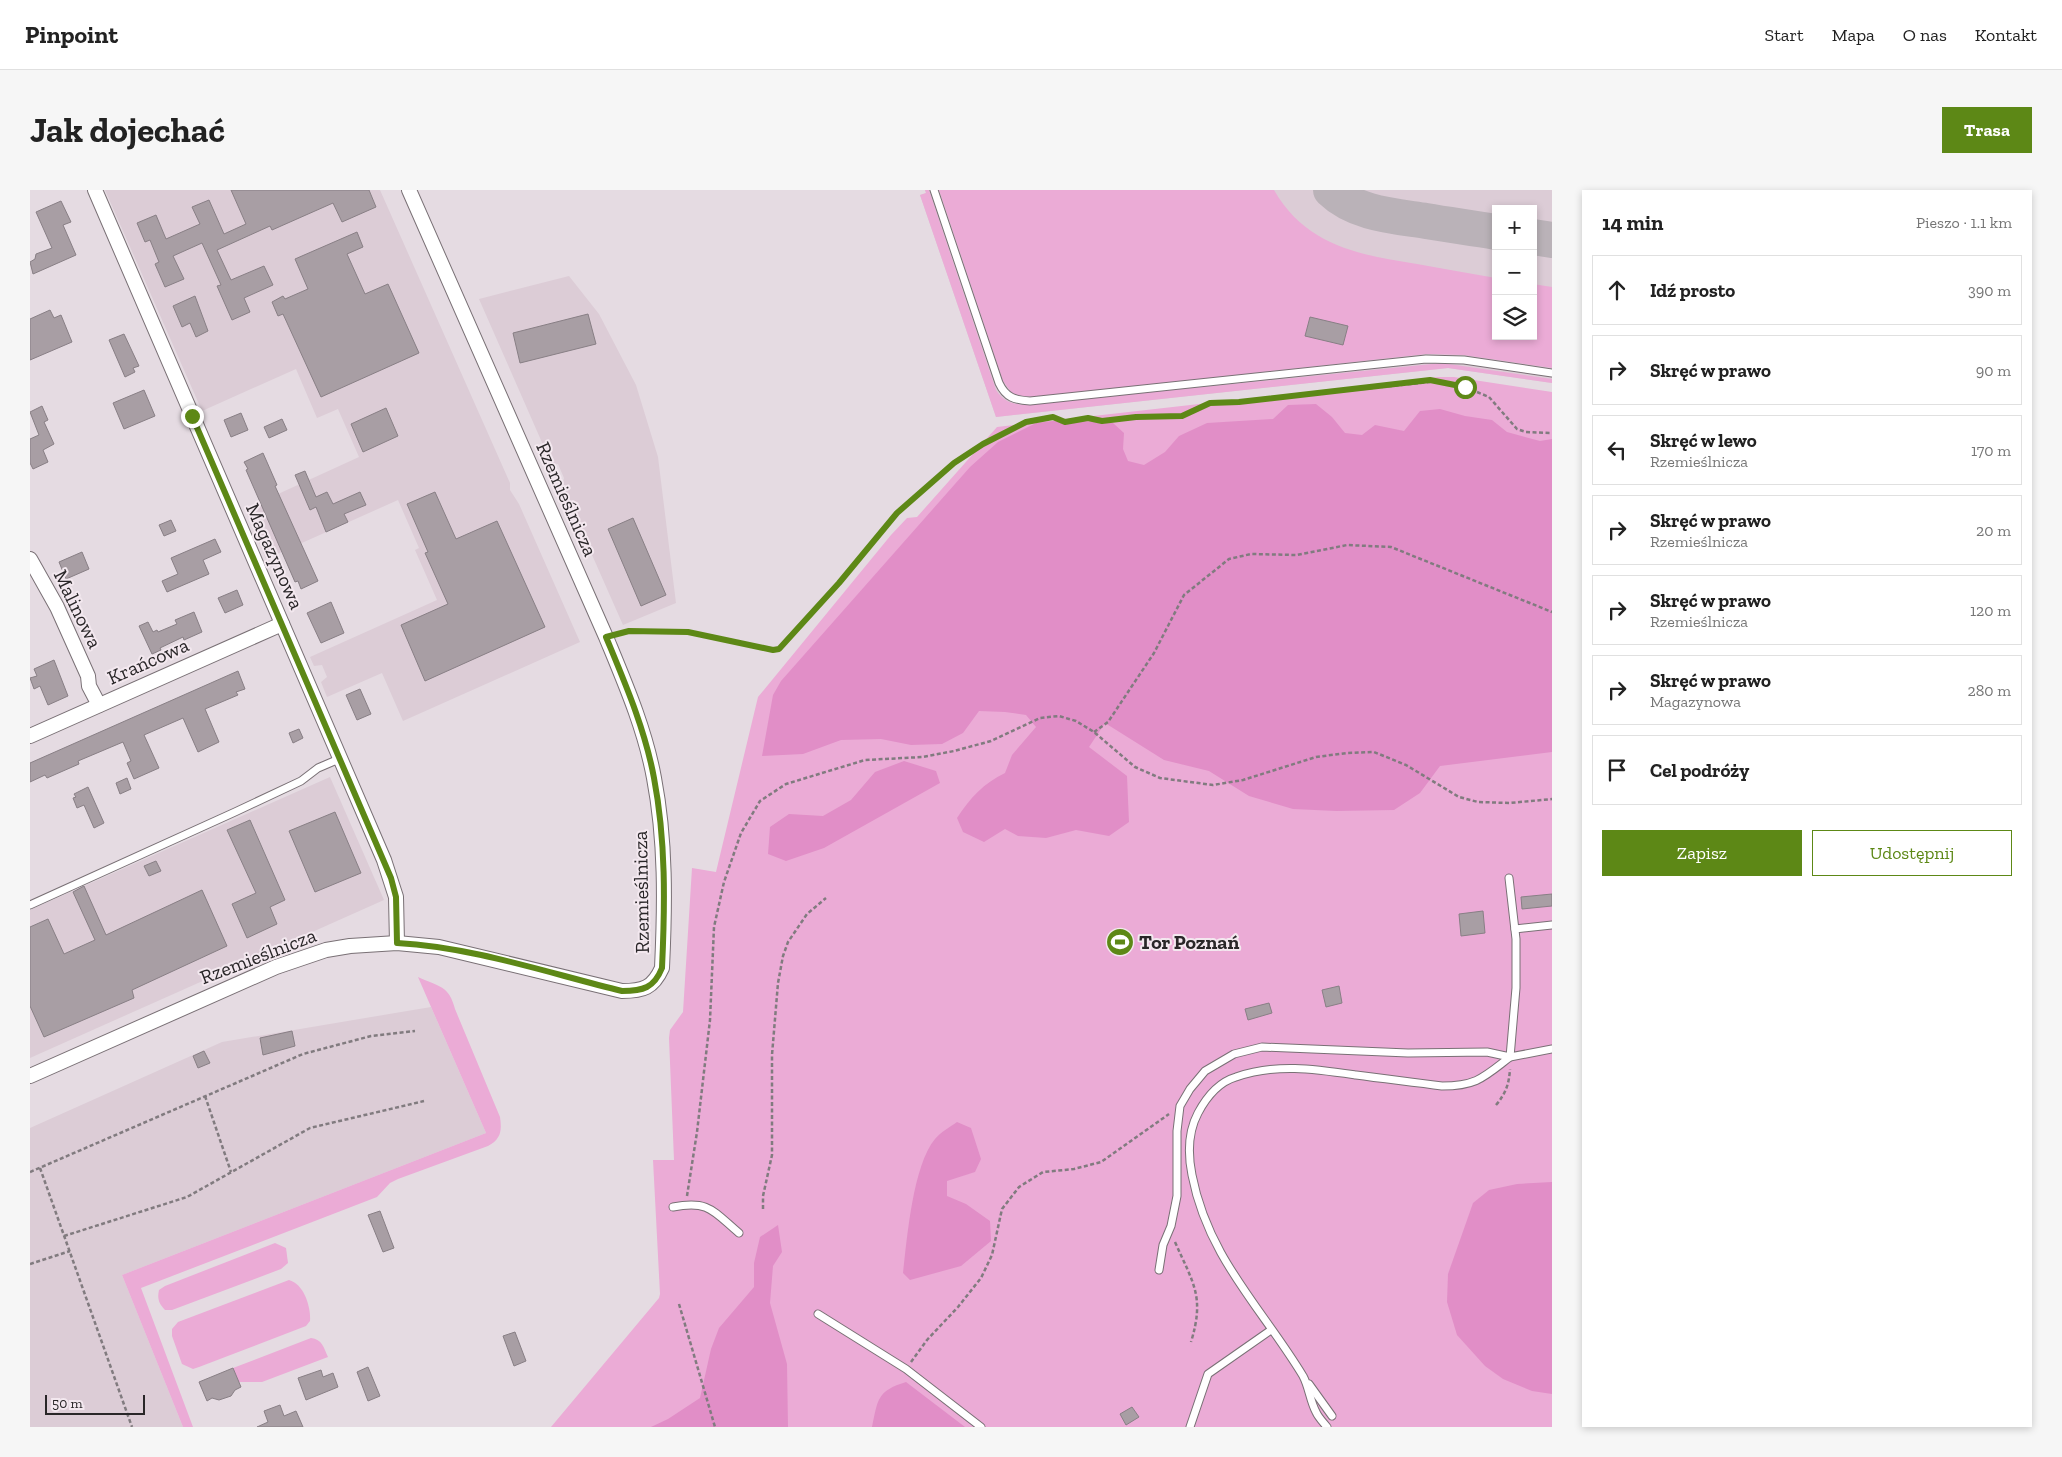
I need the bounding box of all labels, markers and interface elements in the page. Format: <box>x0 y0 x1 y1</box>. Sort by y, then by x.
text: Pinpoint <box>25 20 118 49</box>
text: Start <box>1765 24 1804 46</box>
text: Mapa <box>1832 24 1875 46</box>
text: O nas <box>1903 24 1947 46</box>
text: Kontakt <box>1975 24 2037 46</box>
button: Trasa <box>1942 107 2032 153</box>
text: Jak dojechać <box>30 109 225 151</box>
map controls <box>1492 205 1537 340</box>
button: + <box>1492 205 1537 250</box>
text: 14 min <box>1602 210 1664 235</box>
text: Pieszo · 1.1 km <box>1916 213 2012 232</box>
button: − <box>1492 250 1537 295</box>
icon: ahead <box>1603 276 1631 304</box>
text: Idź prosto <box>1650 279 1735 302</box>
text: 390 m <box>1968 281 2011 300</box>
button: layers <box>1492 295 1537 340</box>
icon: right <box>1603 356 1631 384</box>
text: Skręć w prawo <box>1650 359 1771 382</box>
text: 90 m <box>1976 361 2011 380</box>
route start <box>1454 376 1477 399</box>
route end <box>181 405 204 428</box>
text: Skręć w lewo <box>1650 429 1757 452</box>
icon: left <box>1603 436 1631 464</box>
street label: Rzemieślnicza <box>531 438 603 560</box>
text: 170 m <box>1971 441 2011 460</box>
text: Rzemieślnicza <box>1650 452 1748 471</box>
street label: Magazynowa <box>241 499 309 613</box>
text: Skręć w prawo <box>1650 509 1771 532</box>
icon: right <box>1603 516 1631 544</box>
text: 20 m <box>1976 521 2011 540</box>
text: Rzemieślnicza <box>1650 532 1748 551</box>
street label: Malinowa <box>49 566 107 653</box>
text: Skręć w prawo <box>1650 589 1771 612</box>
icon: right <box>1603 596 1631 624</box>
text: 120 m <box>1970 601 2011 620</box>
text: Rzemieślnicza <box>1650 612 1748 631</box>
street label: Krańcowa <box>104 632 193 690</box>
text: Skręć w prawo <box>1650 669 1771 692</box>
icon: right <box>1603 676 1631 704</box>
text: 280 m <box>1967 681 2011 700</box>
text: Magazynowa <box>1650 692 1741 711</box>
icon: arrive <box>1603 756 1631 784</box>
text: Cel podróży <box>1650 759 1749 782</box>
street label: Rzemieślnicza <box>628 830 654 954</box>
button: Zapisz <box>1602 830 1802 876</box>
button: Udostępnij <box>1812 830 2012 876</box>
street label: Rzemieślnicza <box>196 923 320 989</box>
sports icon: Tor Poznań <box>1105 927 1135 957</box>
place label: Tor Poznań <box>1139 930 1239 954</box>
scale bar <box>45 1392 145 1415</box>
text: 50 m <box>52 1395 83 1412</box>

